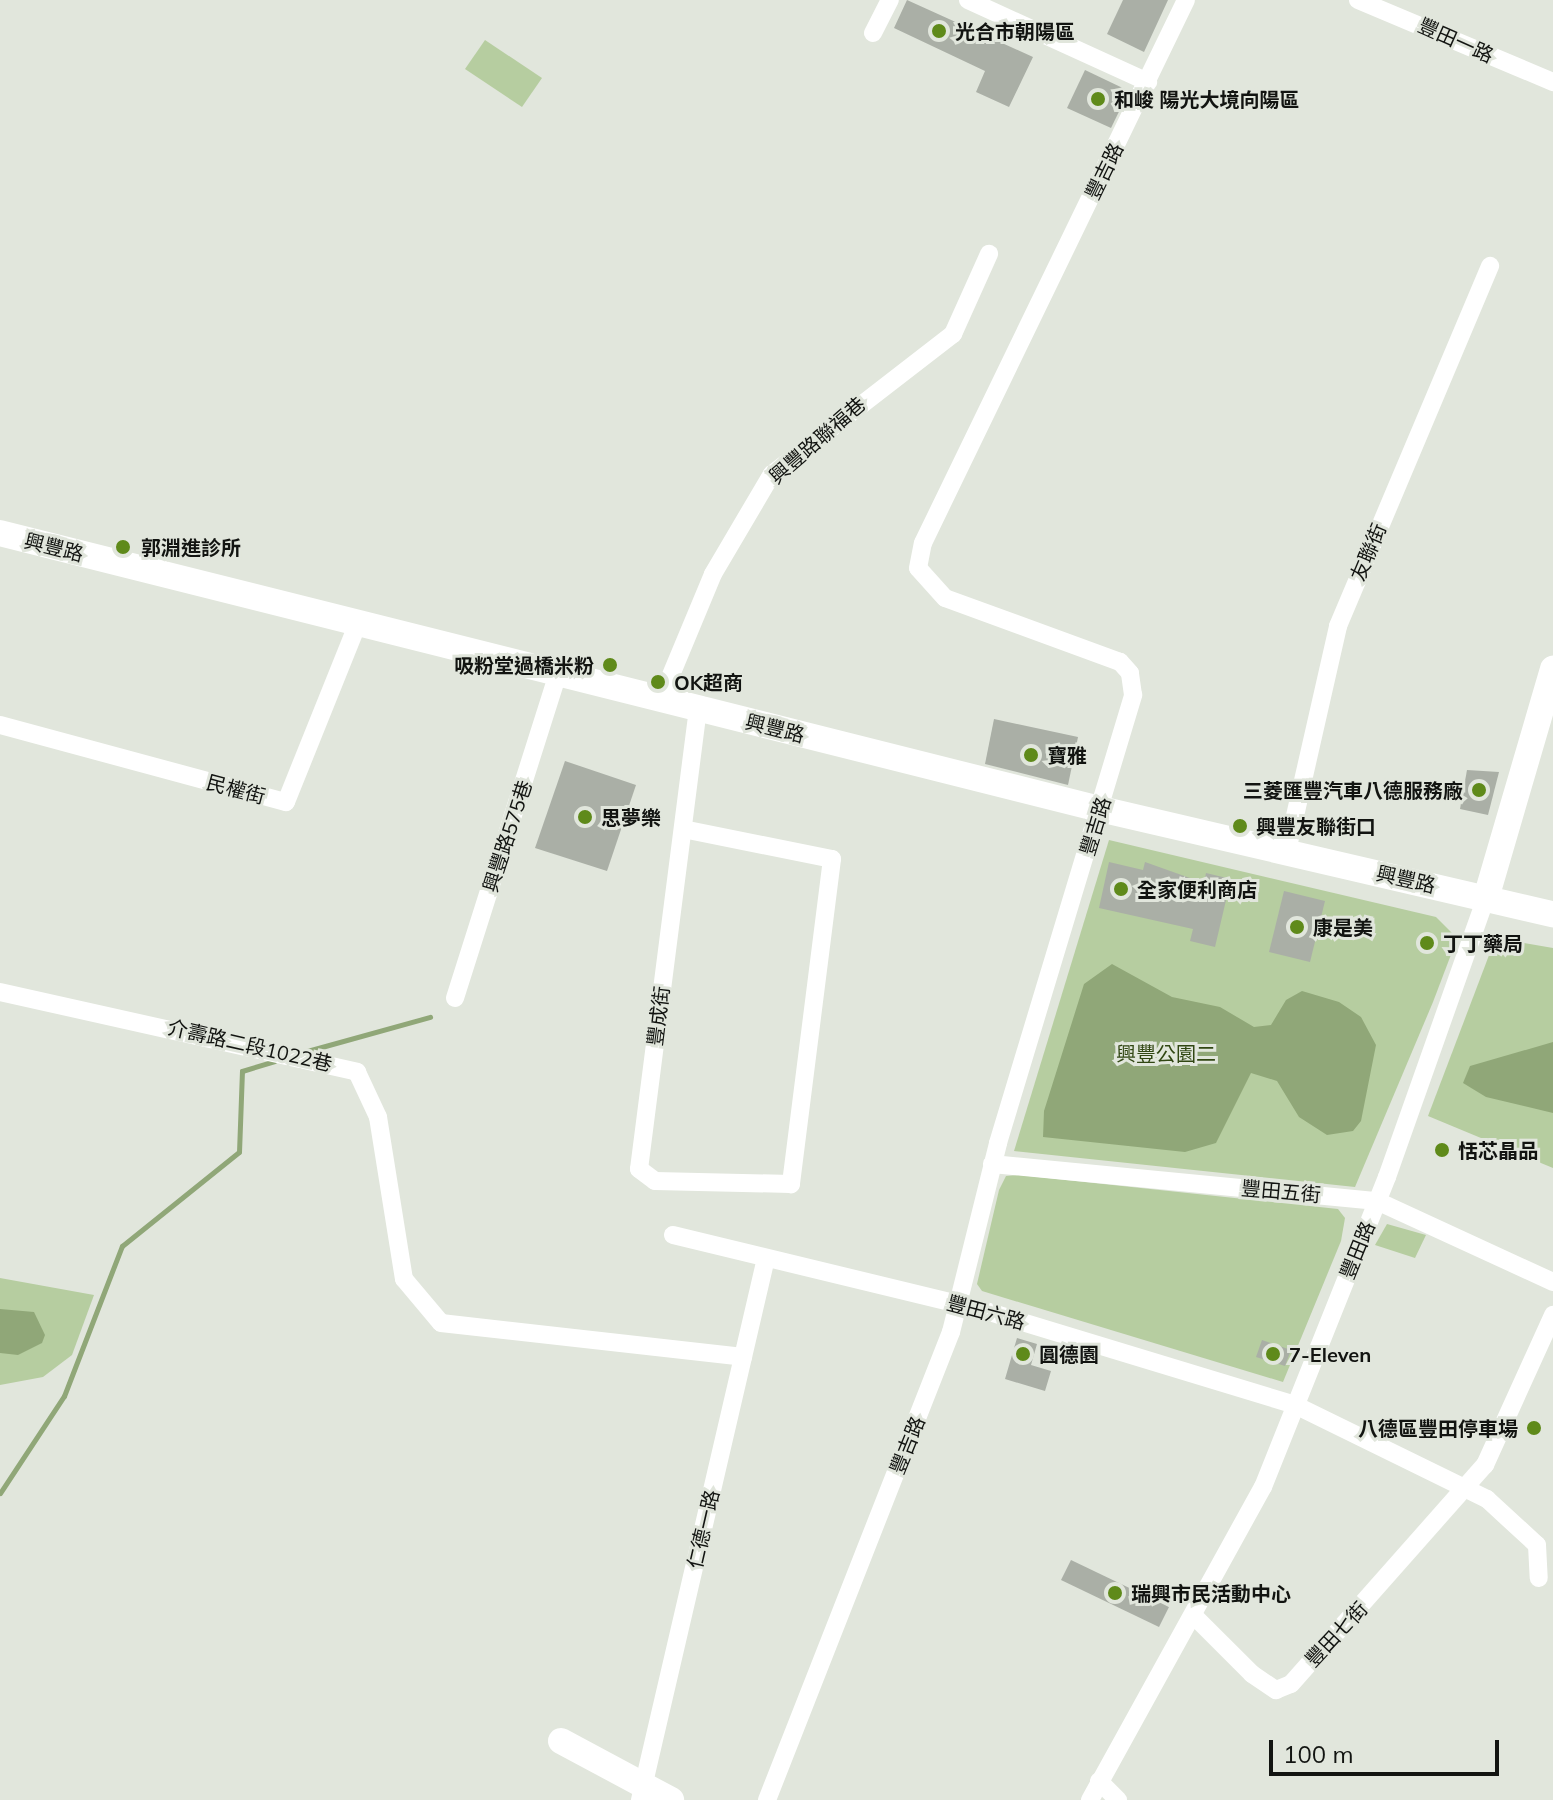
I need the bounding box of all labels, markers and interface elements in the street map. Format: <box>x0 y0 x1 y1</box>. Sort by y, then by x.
street label: 豐田一路 <box>1415 13 1497 67</box>
place label: 光合市朝陽區 <box>955 19 1075 43</box>
marker: 光合市朝陽區 <box>930 22 948 40</box>
place label: 和峻 陽光大境向陽區 <box>1114 87 1299 111</box>
marker: 和峻 陽光大境向陽區 <box>1089 90 1107 108</box>
street label: 豐吉路 <box>1080 139 1128 203</box>
street label: 興豐路聯福巷 <box>764 392 870 488</box>
street label: 友聯街 <box>1345 520 1391 584</box>
street label: 興豐路 <box>22 528 86 566</box>
place label: 郭淵進診所 <box>141 535 241 559</box>
marker: 郭淵進診所 <box>112 536 134 558</box>
place label: 吸粉堂過橋米粉 <box>454 653 594 677</box>
marker: 吸粉堂過橋米粉 <box>601 656 619 674</box>
place label: OK超商 <box>674 670 743 694</box>
marker: OK超商 <box>649 673 667 691</box>
street label: 興豐路 <box>743 709 807 747</box>
place label: 寶雅 <box>1047 743 1087 767</box>
marker: 寶雅 <box>1022 746 1040 764</box>
street label: 民權街 <box>204 770 268 808</box>
street label: 興豐路575巷 <box>478 777 536 895</box>
place label: 三菱匯豐汽車八德服務廠 <box>1243 778 1463 802</box>
marker: 三菱匯豐汽車八德服務廠 <box>1470 781 1488 799</box>
street label: 豐吉路 <box>1075 794 1115 858</box>
place label: 思夢樂 <box>601 805 661 829</box>
marker: 思夢樂 <box>576 808 594 826</box>
place label: 興豐友聯街口 <box>1256 814 1376 838</box>
marker: 興豐友聯街口 <box>1231 817 1249 835</box>
street label: 興豐路 <box>1374 861 1438 897</box>
place label: 全家便利商店 <box>1137 877 1257 901</box>
marker: 全家便利商店 <box>1112 880 1130 898</box>
place label: 康是美 <box>1313 915 1373 939</box>
marker: 康是美 <box>1288 918 1306 936</box>
place label: 丁丁藥局 <box>1443 931 1523 955</box>
marker: 丁丁藥局 <box>1418 934 1436 952</box>
street label: 豐成街 <box>642 985 674 1047</box>
street label: 介壽路二段1022巷 <box>165 1014 335 1076</box>
park label: 興豐公園二 <box>1116 1041 1216 1065</box>
place label: 恬芯晶品 <box>1458 1138 1538 1162</box>
marker: 恬芯晶品 <box>1433 1141 1451 1159</box>
street label: 豐田五街 <box>1240 1176 1322 1206</box>
street label: 豐田路 <box>1335 1218 1379 1282</box>
street label: 豐田六路 <box>944 1290 1028 1334</box>
place label: 圓德園 <box>1039 1342 1099 1366</box>
place label: 7-Eleven <box>1289 1342 1371 1366</box>
marker: 圓德園 <box>1014 1345 1032 1363</box>
marker: 7-Eleven <box>1264 1345 1282 1363</box>
street label: 豐吉路 <box>885 1413 929 1477</box>
place label: 八德區豐田停車場 <box>1358 1416 1518 1440</box>
marker: 八德區豐田停車場 <box>1525 1419 1543 1437</box>
street label: 仁德一路 <box>682 1487 724 1571</box>
place label: 瑞興市民活動中心 <box>1131 1581 1291 1605</box>
marker: 瑞興市民活動中心 <box>1106 1584 1124 1602</box>
street label: 豐田七街 <box>1300 1597 1372 1671</box>
scale bar <box>1273 1724 1503 1774</box>
text: 100 m <box>1283 1739 1354 1769</box>

